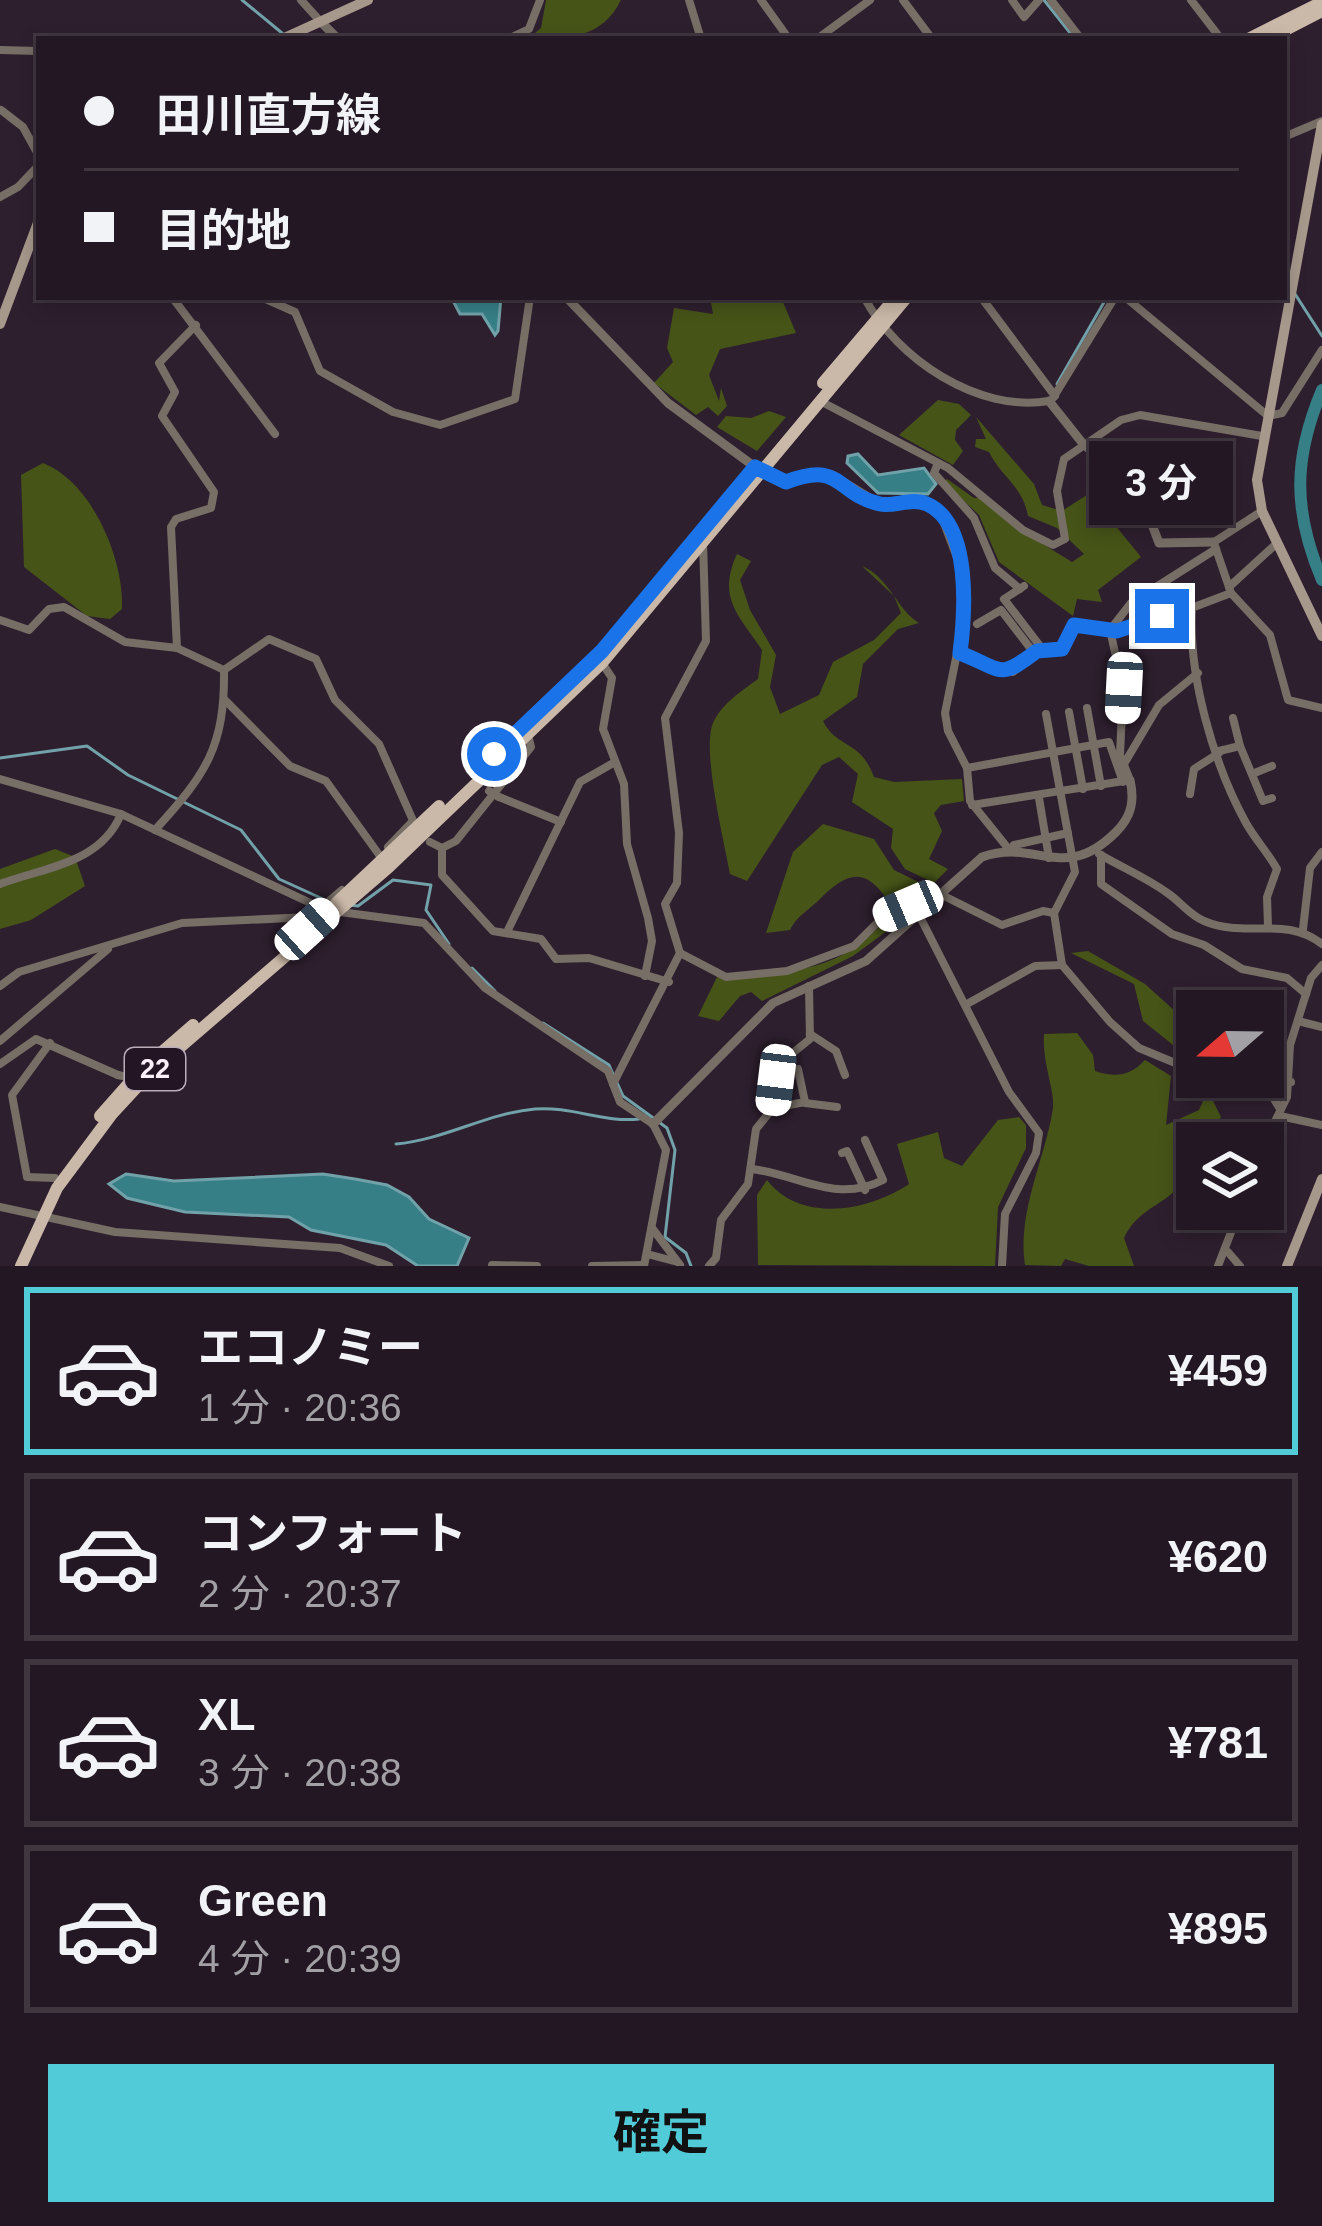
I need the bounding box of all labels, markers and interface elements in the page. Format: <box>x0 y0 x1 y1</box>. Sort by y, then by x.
text: 田川直方線 <box>156 90 381 141</box>
text: 目的地 <box>156 205 291 256</box>
callout: 3 分 <box>1090 442 1234 526</box>
text: 3 分 <box>1125 461 1197 504</box>
route end <box>1135 589 1189 643</box>
car <box>1104 651 1144 725</box>
route start <box>467 727 521 781</box>
car <box>868 875 948 937</box>
car <box>268 892 346 966</box>
north arrow <box>1176 990 1284 1098</box>
map controls <box>1176 990 1284 1230</box>
car <box>754 1042 798 1118</box>
road number: 22 <box>125 1048 185 1090</box>
button: layers <box>1176 1122 1284 1230</box>
icon: car <box>54 1317 162 1425</box>
text: エコノミー <box>198 1322 423 1373</box>
text: ¥459 <box>1168 1345 1268 1396</box>
text: 1 分 · 20:36 <box>198 1386 402 1429</box>
icon: car <box>54 1503 162 1611</box>
text: コンフォート <box>198 1508 467 1559</box>
text: ¥620 <box>1168 1531 1268 1582</box>
text: 2 分 · 20:37 <box>198 1572 402 1615</box>
icon: car <box>54 1689 162 1797</box>
text: XL <box>198 1689 256 1740</box>
text: ¥781 <box>1168 1717 1268 1768</box>
text: 3 分 · 20:38 <box>198 1751 402 1794</box>
icon: car <box>54 1875 162 1983</box>
text: Green <box>198 1875 328 1926</box>
text: ¥895 <box>1168 1903 1268 1954</box>
text: 4 分 · 20:39 <box>198 1937 402 1980</box>
button: 確定 <box>48 2064 1274 2202</box>

